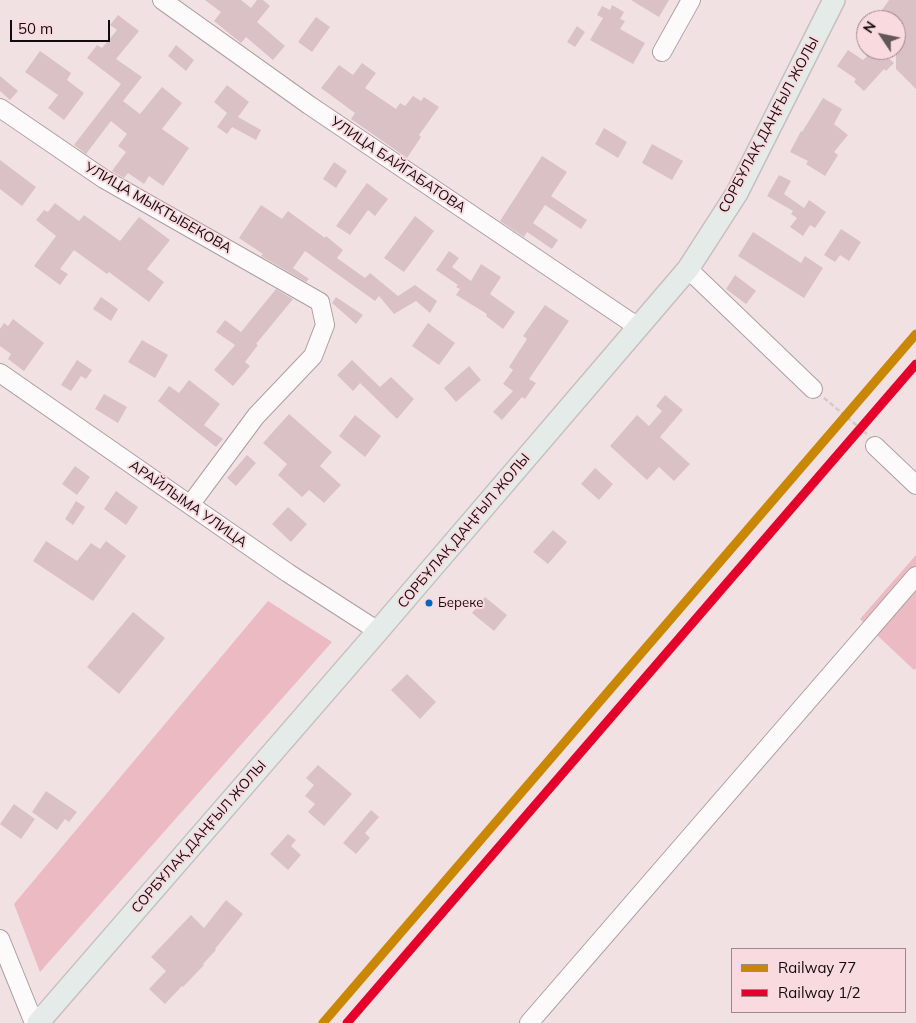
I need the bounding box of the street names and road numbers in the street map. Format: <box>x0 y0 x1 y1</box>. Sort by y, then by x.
street label: СОРБҰЛАҚ ДАҢҒЫЛ ЖОЛЫ <box>715 34 823 216</box>
street label: УЛИЦА БАЙГАБАТОВА <box>327 113 469 217</box>
street label: УЛИЦА МЫКТЫБЕКОВА <box>81 159 235 257</box>
street label: СОРБҰЛАҚ ДАҢҒЫЛ ЖОЛЫ <box>394 450 534 612</box>
street label: АРАЙЛЫМА УЛИЦА <box>126 457 250 551</box>
street label: СОРБҰЛАҚ ДАҢҒЫЛ ЖОЛЫ <box>128 757 270 917</box>

